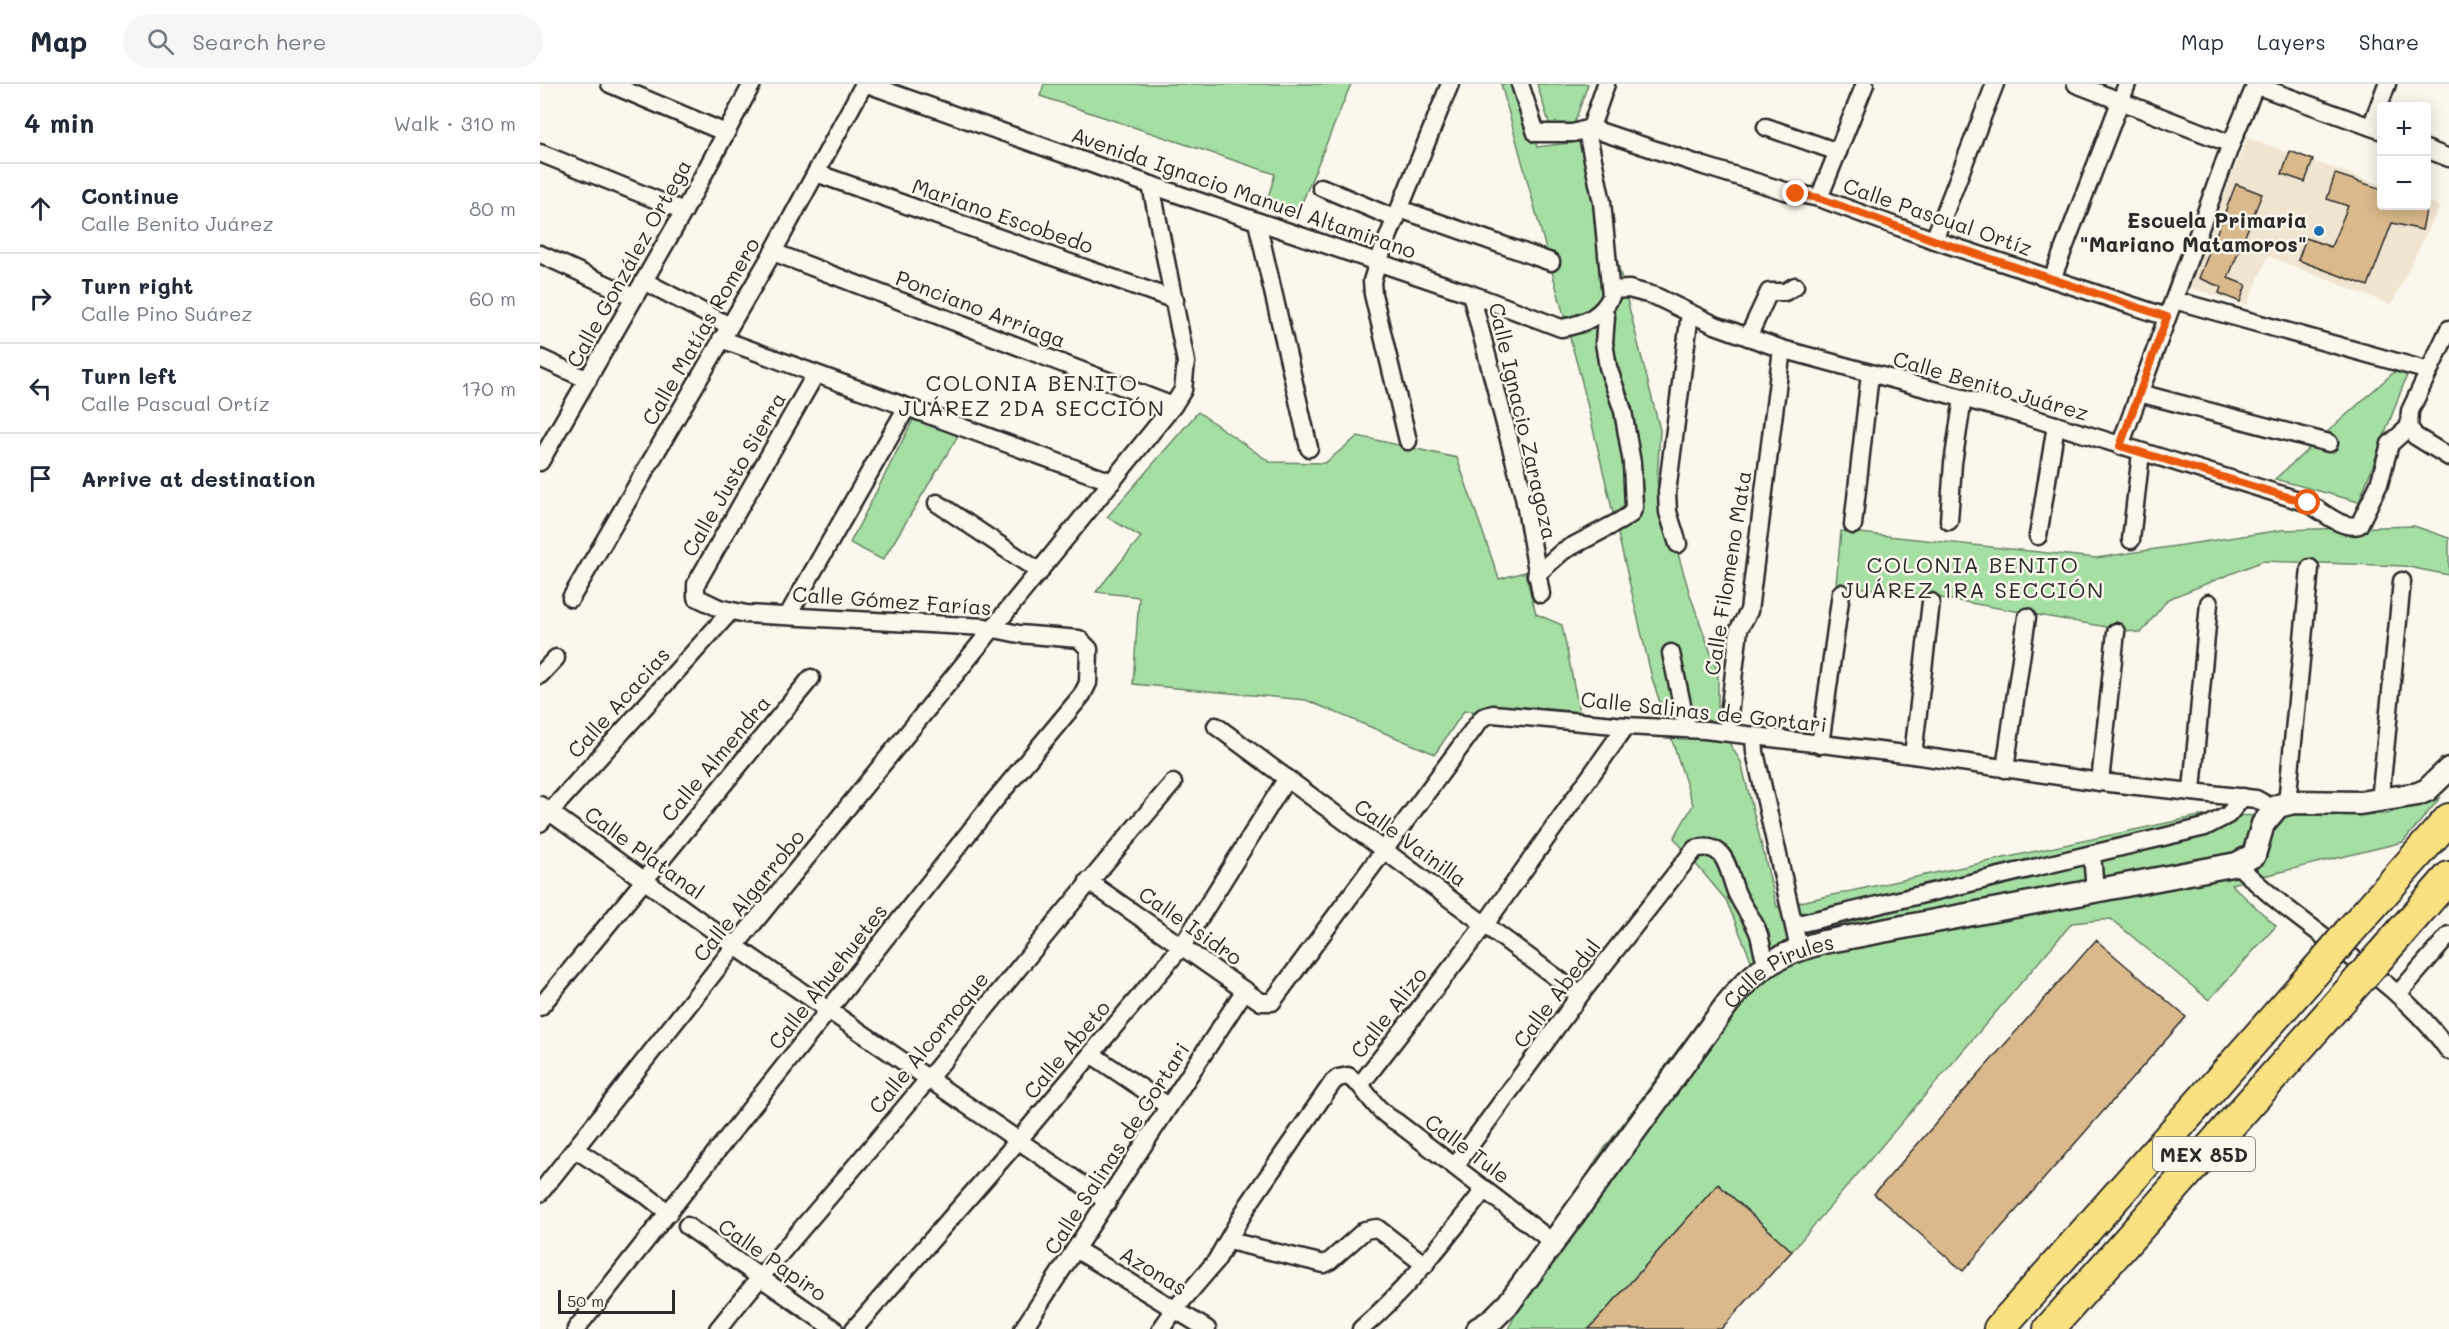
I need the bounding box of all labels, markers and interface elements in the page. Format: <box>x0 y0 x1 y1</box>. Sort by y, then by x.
search box <box>123 14 543 68</box>
text: Map <box>30 23 87 59</box>
icon: search <box>144 25 177 58</box>
text: Search here <box>192 27 326 56</box>
text: Map <box>2181 28 2224 55</box>
text: Layers <box>2257 28 2326 55</box>
text: Share <box>2359 28 2419 55</box>
map controls <box>2377 102 2431 210</box>
button: + <box>2377 102 2431 156</box>
text: 4 min <box>24 106 94 140</box>
text: Walk · 310 m <box>393 110 516 136</box>
street label: Avenida Ignacio Manuel Altamirano <box>1068 120 1420 264</box>
street label: Calle González Ortega <box>559 154 697 372</box>
button: − <box>2377 156 2431 210</box>
street label: Mariano Escobedo <box>909 171 1097 259</box>
street label: Calle Pascual Ortíz <box>1840 171 2036 261</box>
route end <box>1782 180 1808 206</box>
text: Continue <box>81 181 179 210</box>
icon: ahead <box>24 192 57 225</box>
text: 80 m <box>469 195 516 221</box>
place label: Escuela Primaria "Mariano Matamoros" <box>2080 206 2307 257</box>
text: Calle Benito Juárez <box>81 210 274 236</box>
marker: Escuela Primaria "Mariano Matamoros" <box>2312 224 2326 238</box>
street label: Calle Matías Romero <box>635 232 765 430</box>
street label: Ponciano Arriaga <box>892 263 1070 353</box>
text: Turn right <box>81 271 193 300</box>
icon: right <box>24 282 57 315</box>
text: 60 m <box>469 285 516 311</box>
text: Calle Pino Suárez <box>81 300 252 326</box>
street label: Calle Ignacio Zaragoza <box>1484 300 1564 542</box>
street label: Calle Benito Juárez <box>1890 344 2092 426</box>
text: Turn left <box>81 361 177 390</box>
district label: COLONIA BENITO JUÁREZ 2DA SECCIÓN <box>899 368 1165 422</box>
icon: left <box>24 372 57 405</box>
text: 170 m <box>461 375 516 401</box>
street label: Calle Justo Sierra <box>675 387 791 561</box>
text: Calle Pascual Ortíz <box>81 390 270 416</box>
icon: arrive <box>24 462 57 495</box>
text: Arrive at destination <box>81 464 316 493</box>
street label: Calle Filomeno Mata <box>1697 469 1757 677</box>
route start <box>2294 489 2320 515</box>
district label: COLONIA BENITO JUÁREZ 1RA SECCIÓN <box>1841 550 2105 604</box>
street label: Calle Gómez Farías <box>791 580 993 620</box>
street label: Calle Acacias <box>561 641 675 763</box>
street label: Calle Salinas de Gortari <box>1580 685 1828 737</box>
street label: Calle Almendra <box>654 689 776 827</box>
street label: Calle Vainilla <box>1349 792 1473 892</box>
street label: Calle Platanal <box>580 799 710 905</box>
street label: Calle Algarrobo <box>686 823 810 967</box>
street label: Calle Isidro <box>1134 879 1248 971</box>
street label: Calle Ahuehuetes <box>762 898 892 1054</box>
street label: Calle Pirules <box>1716 927 1836 1013</box>
street label: Calle Abedul <box>1506 933 1606 1053</box>
street label: Calle Alizo <box>1344 961 1432 1063</box>
street label: Calle Alcornoque <box>862 965 994 1119</box>
street label: Calle Abeto <box>1017 994 1115 1104</box>
street label: Calle Salinas de Gortari <box>1037 1037 1195 1259</box>
street label: Calle Tule <box>1420 1107 1516 1189</box>
road number: MEX 85D <box>2153 1137 2255 1171</box>
street label: Calle Papiro <box>713 1212 833 1306</box>
street label: Azonas <box>1116 1239 1192 1301</box>
scale bar <box>558 1287 675 1314</box>
text: 50 m <box>567 1290 604 1311</box>

